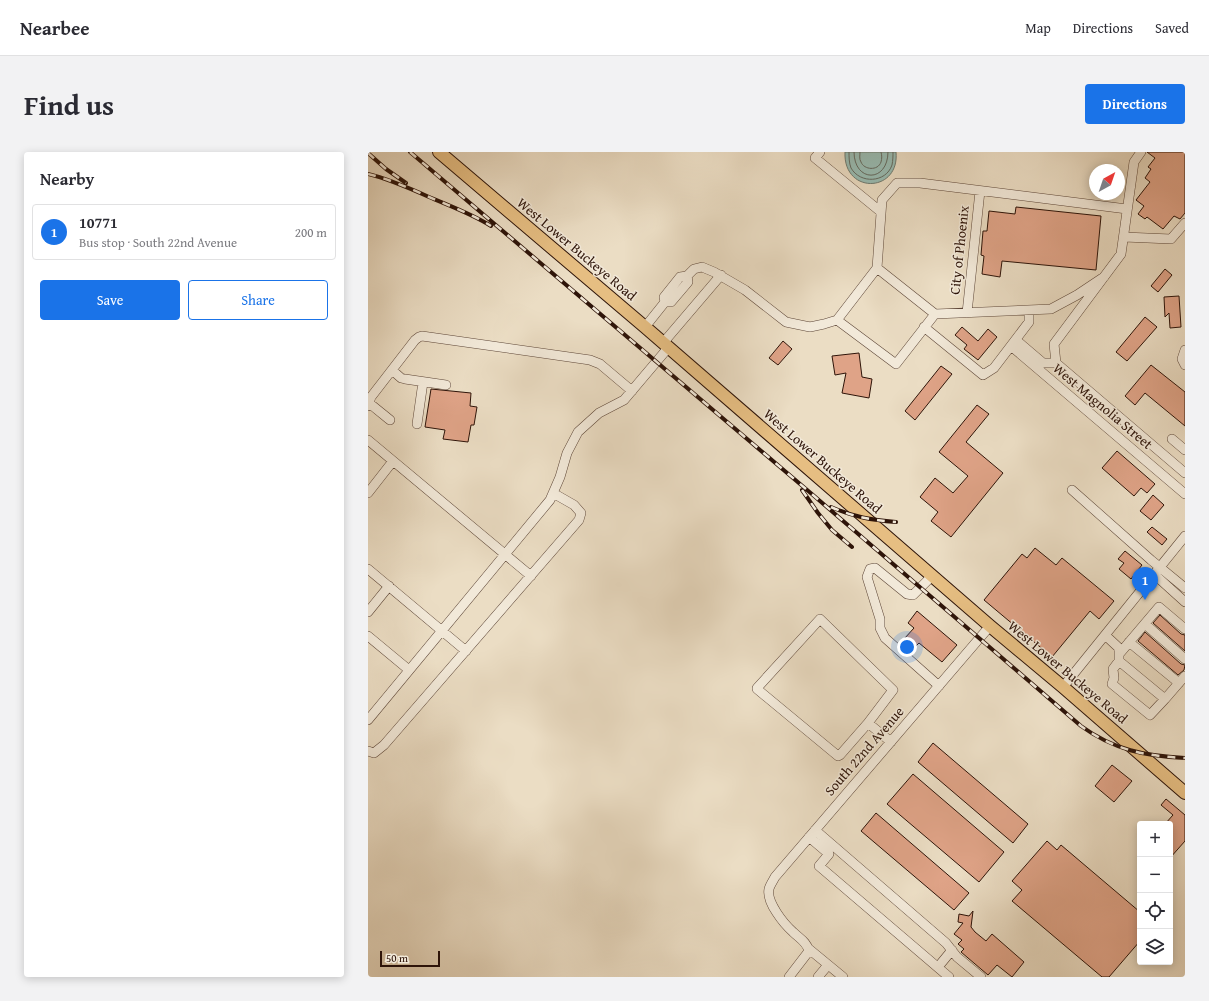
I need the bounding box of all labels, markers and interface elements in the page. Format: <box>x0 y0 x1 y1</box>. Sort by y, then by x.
text: Nearbee <box>20 14 90 42</box>
text: Map <box>1025 18 1051 38</box>
text: Directions <box>1073 18 1133 38</box>
text: Saved <box>1155 18 1189 38</box>
text: Find us <box>24 84 114 125</box>
button: Directions <box>1085 84 1185 124</box>
north arrow <box>1089 164 1125 200</box>
text: Nearby <box>40 166 94 191</box>
street label: West Lower Buckeye Road <box>513 193 642 305</box>
street label: City of Phoenix <box>944 204 974 295</box>
text: 10771 <box>79 212 118 233</box>
text: 1 <box>51 223 57 242</box>
text: 200 m <box>295 223 327 242</box>
text: Bus stop · South 22nd Avenue <box>79 233 237 252</box>
button: Save <box>40 280 180 320</box>
button: Share <box>188 280 328 320</box>
street label: West Magnolia Street <box>1049 358 1157 454</box>
street label: West Lower Buckeye Road <box>760 404 887 518</box>
pin: 1 <box>1132 567 1158 600</box>
street label: West Lower Buckeye Road <box>1004 616 1133 728</box>
your location <box>897 637 917 657</box>
street label: South 22nd Avenue <box>820 702 909 800</box>
map controls <box>1137 821 1173 965</box>
button: + <box>1137 821 1173 857</box>
button: − <box>1137 857 1173 893</box>
button: locate <box>1137 893 1173 929</box>
button: layers <box>1137 929 1173 965</box>
scale bar <box>380 949 440 968</box>
text: 50 m <box>386 950 408 966</box>

